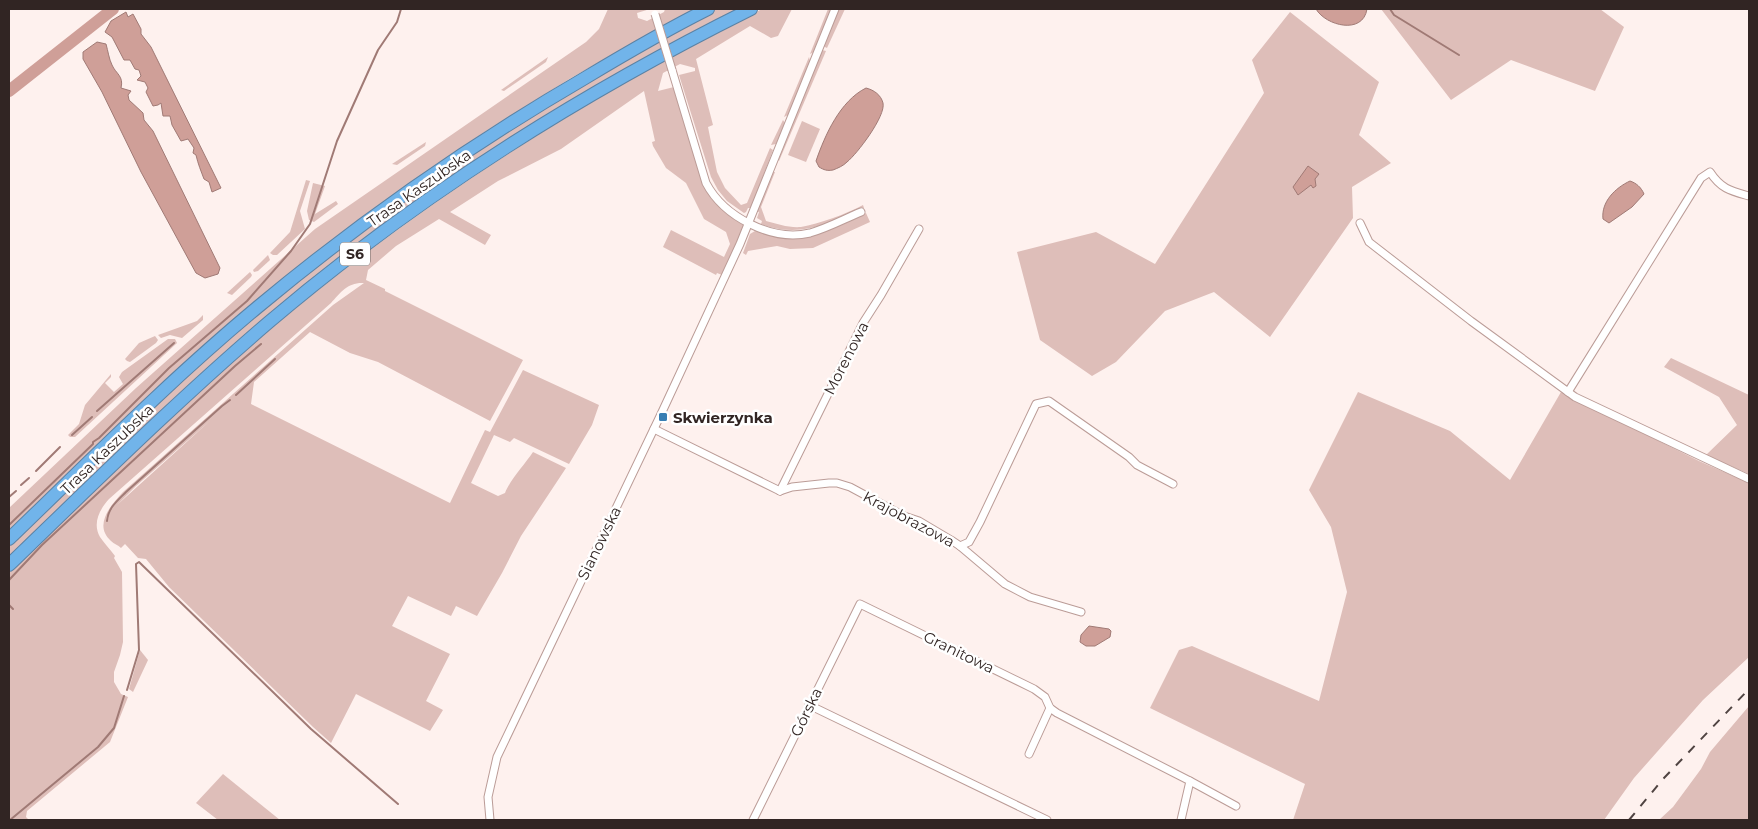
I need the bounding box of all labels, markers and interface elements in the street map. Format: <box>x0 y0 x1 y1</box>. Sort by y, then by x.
street label: Trasa Kaszubska <box>363 145 475 231</box>
road number: S6 <box>340 242 370 266</box>
street label: Morenowa <box>819 318 873 398</box>
street label: Trasa Kaszubska <box>56 400 158 498</box>
place label: Skwierzynka <box>673 408 773 427</box>
marker: Skwierzynka <box>657 411 669 423</box>
street label: Krajobrazowa <box>860 487 958 551</box>
street label: Sianowska <box>573 503 625 583</box>
street label: Granitowa <box>920 627 998 677</box>
street label: Górska <box>786 684 826 740</box>

